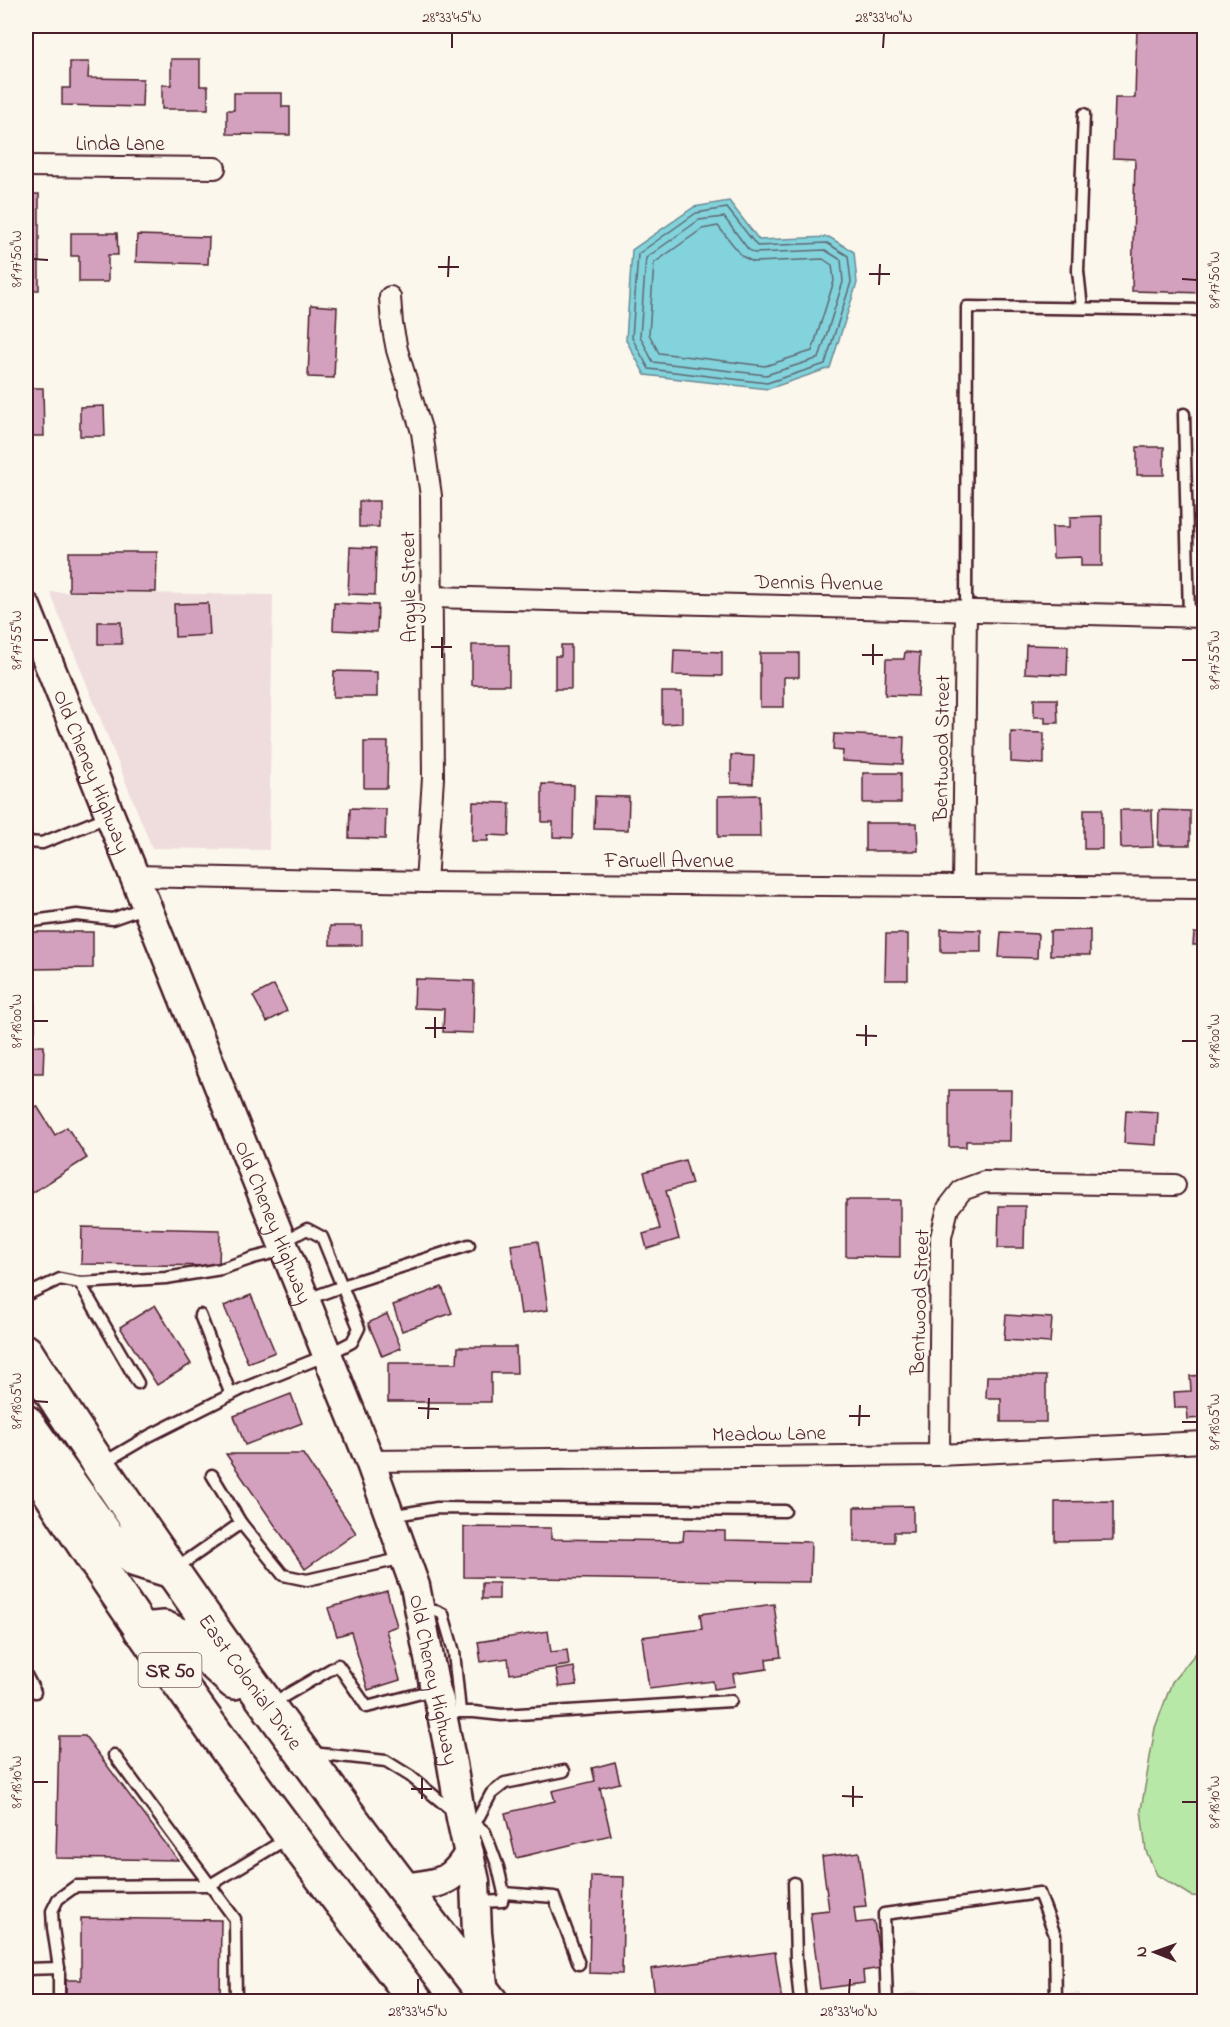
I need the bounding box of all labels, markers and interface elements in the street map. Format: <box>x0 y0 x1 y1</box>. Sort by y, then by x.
text: 28°33'45"N <box>422 7 482 29</box>
text: 28°33'40"N <box>855 7 913 29</box>
street label: Linda Lane <box>75 130 165 160</box>
text: 81°17'50"W <box>6 230 28 288</box>
text: 81°17'50"W <box>1204 251 1226 309</box>
street label: Argyle Street <box>394 531 428 643</box>
street label: Dennis Avenue <box>754 568 884 600</box>
text: 81°17'55"W <box>6 610 28 670</box>
text: 81°17'55"W <box>1204 630 1226 690</box>
street label: Bentwood Street <box>927 675 959 822</box>
street label: Old Cheney Highway <box>44 686 137 859</box>
street label: Farwell Avenue <box>603 847 734 877</box>
text: 81°18'00"W <box>6 994 28 1048</box>
text: 81°18'00"W <box>1204 1014 1226 1068</box>
street label: Old Cheney Highway <box>226 1137 318 1310</box>
street label: Bentwood Street <box>903 1228 939 1377</box>
text: 81°18'05"W <box>6 1373 28 1429</box>
text: 81°18'05"W <box>1204 1394 1226 1450</box>
street label: Meadow Lane <box>712 1419 827 1451</box>
street label: Old Cheney Highway <box>400 1592 465 1768</box>
street label: East Colonial Drive <box>190 1608 309 1757</box>
road number: SR 50 <box>138 1653 201 1687</box>
text: 81°18'10"W <box>6 1756 28 1808</box>
text: 81°18'10"W <box>1204 1776 1226 1828</box>
north arrow <box>1125 1922 1185 1982</box>
text: N <box>1130 1946 1154 1957</box>
text: 28°33'45"N <box>388 2001 448 2023</box>
text: 28°33'40"N <box>820 2001 878 2023</box>

